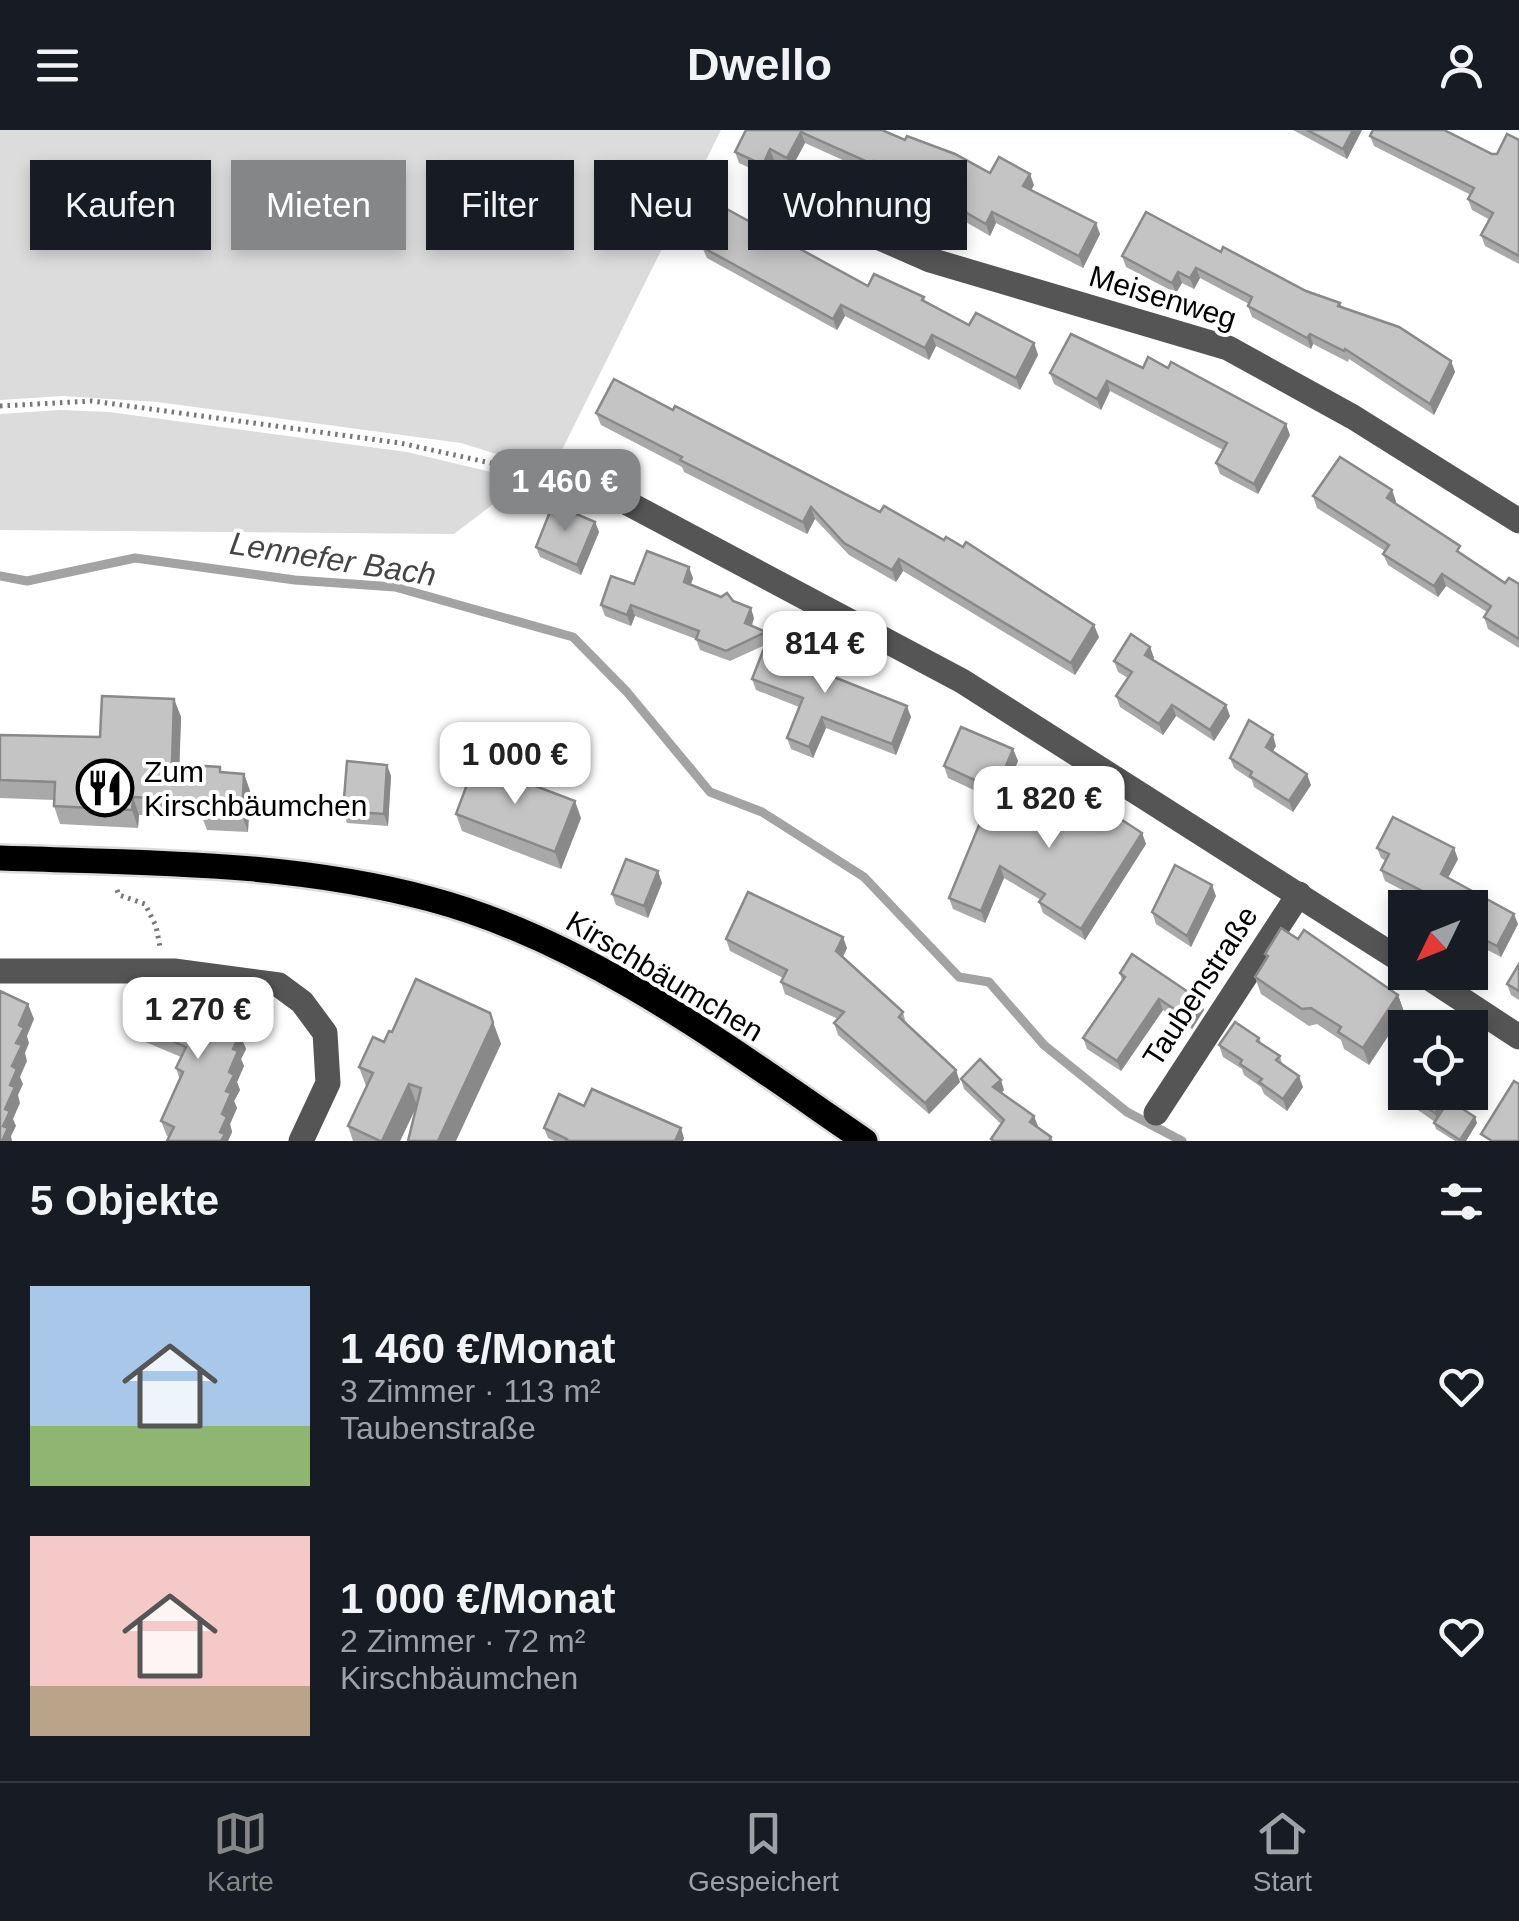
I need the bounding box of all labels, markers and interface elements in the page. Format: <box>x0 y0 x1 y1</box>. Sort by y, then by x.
icon: menu <box>30 38 85 93</box>
icon: person <box>1434 38 1489 93</box>
text: Dwello <box>687 39 832 90</box>
chip: Kaufen <box>30 160 211 250</box>
chip: Mieten <box>231 160 406 250</box>
chip: Filter <box>426 160 574 250</box>
chip: Neu <box>594 160 728 250</box>
chip: Wohnung <box>748 160 967 250</box>
street label: Meisenweg <box>1086 259 1240 335</box>
pin: 1 460 € <box>473 449 657 534</box>
text: 1 460 € <box>512 463 618 499</box>
water label: Lennefer Bach <box>227 525 439 593</box>
pin: 814 € <box>755 611 895 696</box>
text: 814 € <box>785 625 865 661</box>
pin: 1 000 € <box>423 722 607 807</box>
text: 1 000 € <box>462 736 568 772</box>
place label: Zum Kirschbäumchen <box>144 755 367 822</box>
restaurant icon: Zum Kirschbäumchen <box>75 758 135 818</box>
pin: 1 820 € <box>957 766 1141 851</box>
text: 1 820 € <box>996 780 1102 816</box>
north arrow <box>1388 890 1488 990</box>
map controls <box>1388 890 1488 1110</box>
street label: Taubenstraße <box>1136 900 1264 1072</box>
street label: Kirschbäumchen <box>561 904 769 1048</box>
pin: 1 270 € <box>106 977 290 1062</box>
text: 1 270 € <box>145 991 251 1027</box>
button: locate <box>1388 1010 1488 1110</box>
icon: filters <box>1434 1174 1489 1229</box>
text: 5 Objekte <box>30 1177 219 1224</box>
text: 1 460 €/Monat <box>340 1325 615 1372</box>
icon: home <box>110 1326 230 1446</box>
icon: heart <box>1434 1359 1489 1414</box>
text: 3 Zimmer · 113 m² <box>340 1373 601 1409</box>
text: Taubenstraße <box>340 1410 536 1446</box>
text: 1 000 €/Monat <box>340 1575 615 1622</box>
icon: home <box>110 1576 230 1696</box>
icon: heart <box>1434 1609 1489 1664</box>
text: 2 Zimmer · 72 m² <box>340 1623 585 1659</box>
text: Kirschbäumchen <box>340 1660 578 1696</box>
tab: Karte <box>207 1806 274 1898</box>
tab: Gespeichert <box>688 1806 839 1898</box>
tab: Start <box>1253 1806 1312 1898</box>

